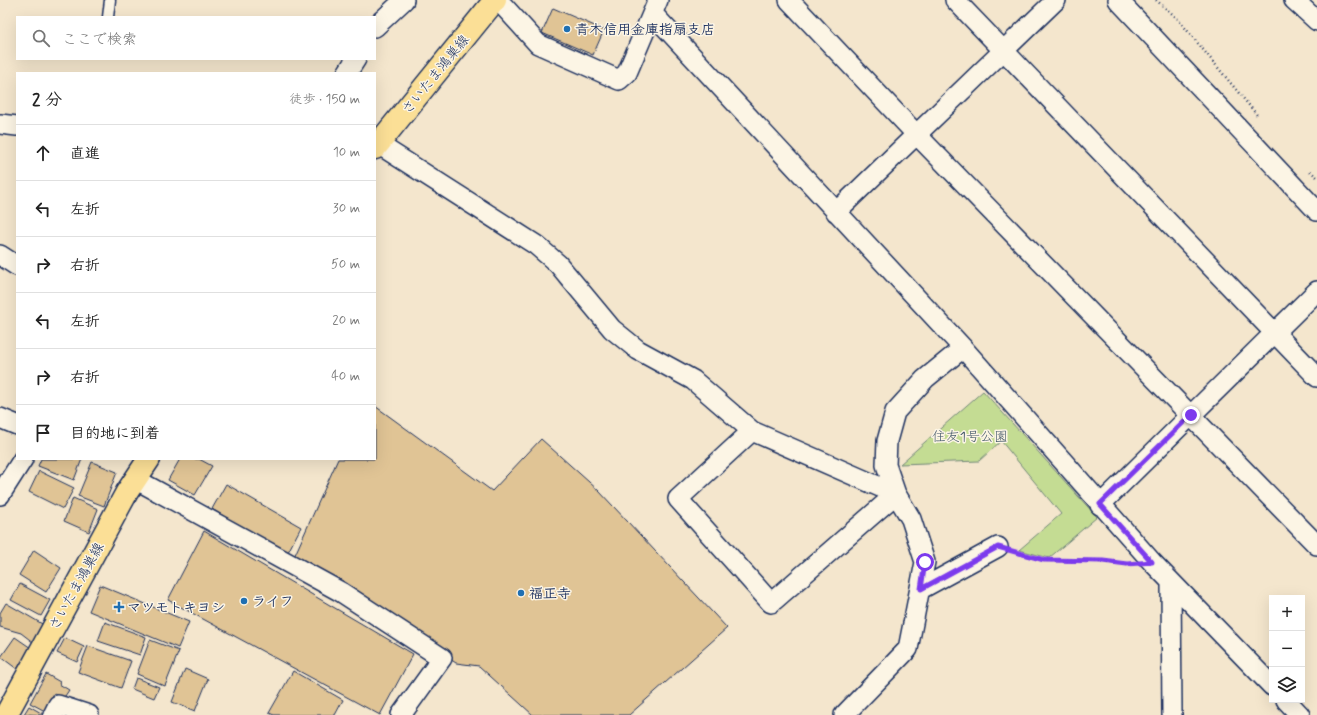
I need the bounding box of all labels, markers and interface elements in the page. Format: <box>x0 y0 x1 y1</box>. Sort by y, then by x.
search box <box>16 16 376 60</box>
place label: 青木信用金庫指扇支店 <box>575 21 715 39</box>
marker: 青木信用金庫指扇支店 <box>562 24 572 34</box>
icon: search <box>30 27 52 49</box>
text: ここで検索 <box>62 30 137 50</box>
street label: さいたま鴻巣線 <box>398 31 473 118</box>
text: 2 分 <box>32 89 62 111</box>
text: 徒歩 · 150 m <box>290 91 360 108</box>
icon: ahead <box>32 142 54 164</box>
text: 直進 <box>70 144 100 164</box>
text: 10 m <box>333 144 360 161</box>
icon: left <box>32 198 54 220</box>
text: 左折 <box>70 200 100 220</box>
text: 30 m <box>333 200 360 217</box>
icon: right <box>32 254 54 276</box>
text: 右折 <box>70 256 100 276</box>
text: 50 m <box>331 256 360 273</box>
icon: left <box>32 310 54 332</box>
text: 左折 <box>70 312 100 332</box>
text: 20 m <box>332 312 360 329</box>
icon: right <box>32 366 54 388</box>
text: 右折 <box>70 368 100 388</box>
text: 40 m <box>331 368 360 385</box>
route end <box>1182 406 1200 424</box>
icon: arrive <box>32 422 54 444</box>
text: 目的地に到着 <box>70 424 160 444</box>
park label: 住友1号公園 <box>932 428 1008 446</box>
street label: さいたま鴻巣線 <box>45 540 108 633</box>
route start <box>916 553 934 571</box>
place label: 福正寺 <box>529 585 571 603</box>
marker: 福正寺 <box>516 588 526 598</box>
place label: ライフ <box>252 593 294 611</box>
map controls <box>1269 595 1305 703</box>
button: + <box>1269 595 1305 631</box>
marker: ライフ <box>239 596 249 606</box>
place label: マツモトキヨシ <box>127 599 225 617</box>
marker: マツモトキヨシ <box>114 602 124 612</box>
button: − <box>1269 631 1305 667</box>
button: layers <box>1269 667 1305 703</box>

